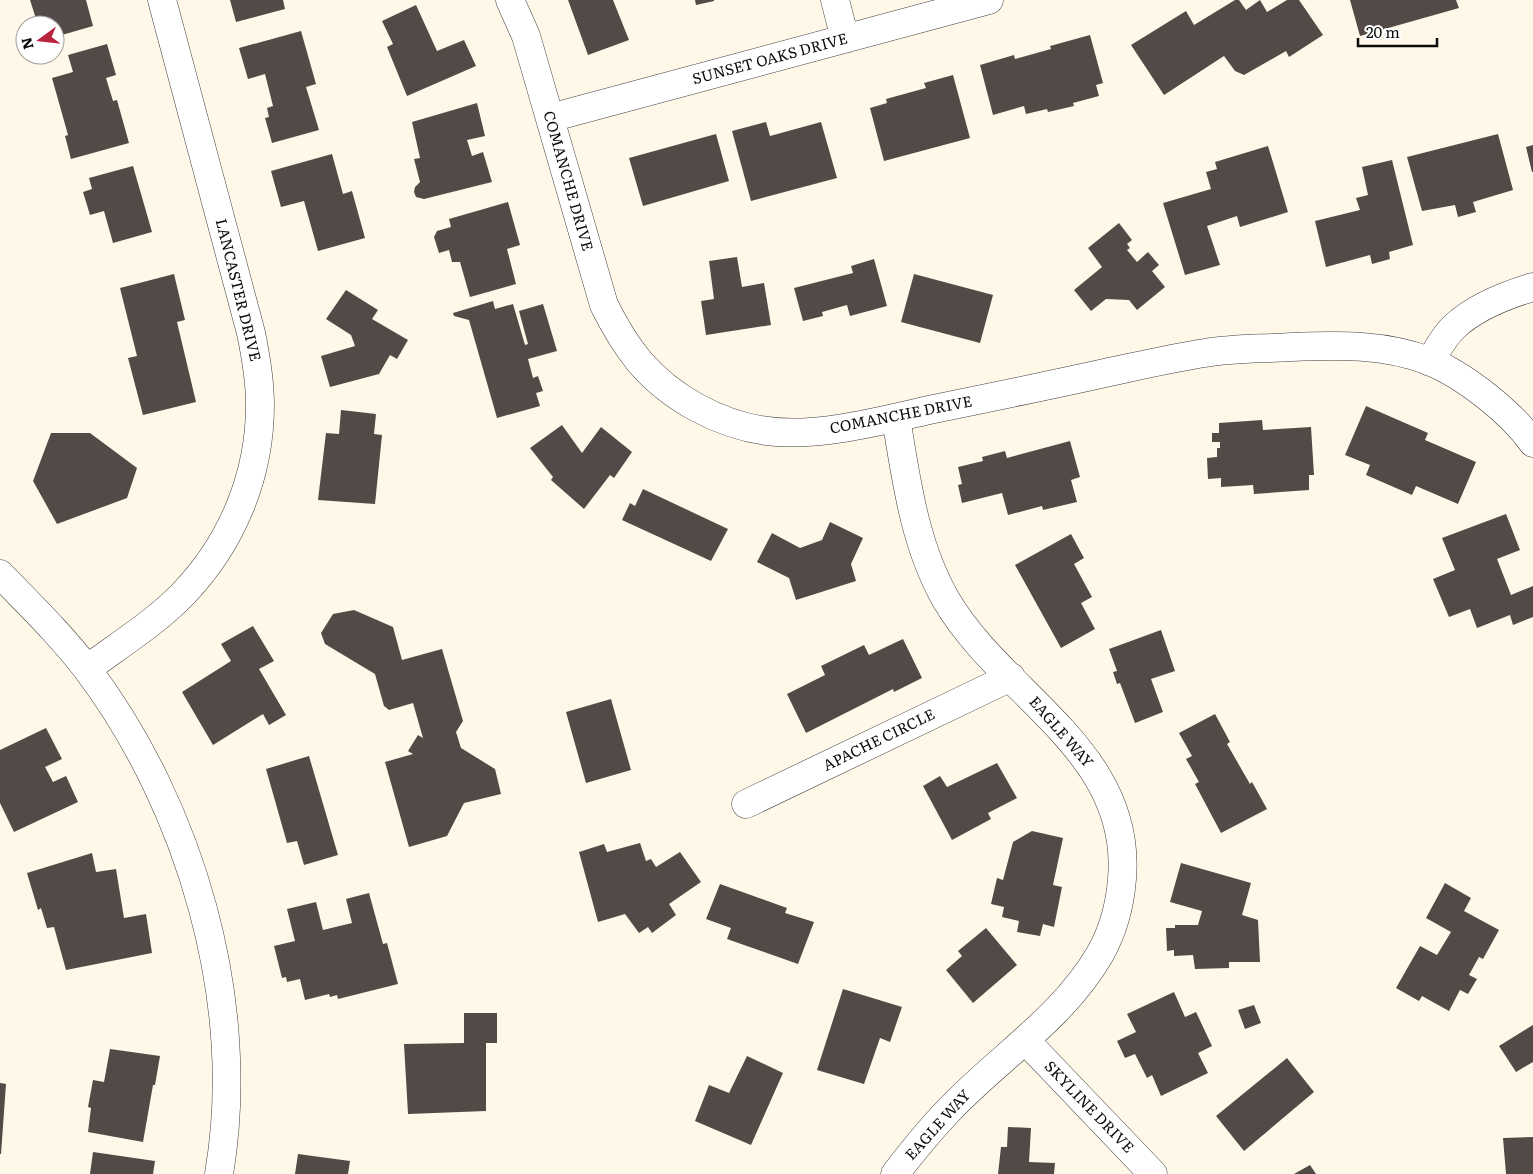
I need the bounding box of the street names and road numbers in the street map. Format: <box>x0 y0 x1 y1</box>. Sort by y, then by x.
street label: SUNSET OAKS DRIVE <box>689 26 850 89</box>
street label: COMANCHE DRIVE <box>538 108 600 253</box>
street label: LANCASTER DRIVE <box>211 216 268 363</box>
street label: COMANCHE DRIVE <box>828 388 974 439</box>
street label: EAGLE WAY <box>1024 690 1100 772</box>
street label: APACHE CIRCLE <box>818 702 938 776</box>
street label: SKYLINE DRIVE <box>1040 1055 1140 1157</box>
street label: EAGLE WAY <box>899 1083 975 1165</box>

